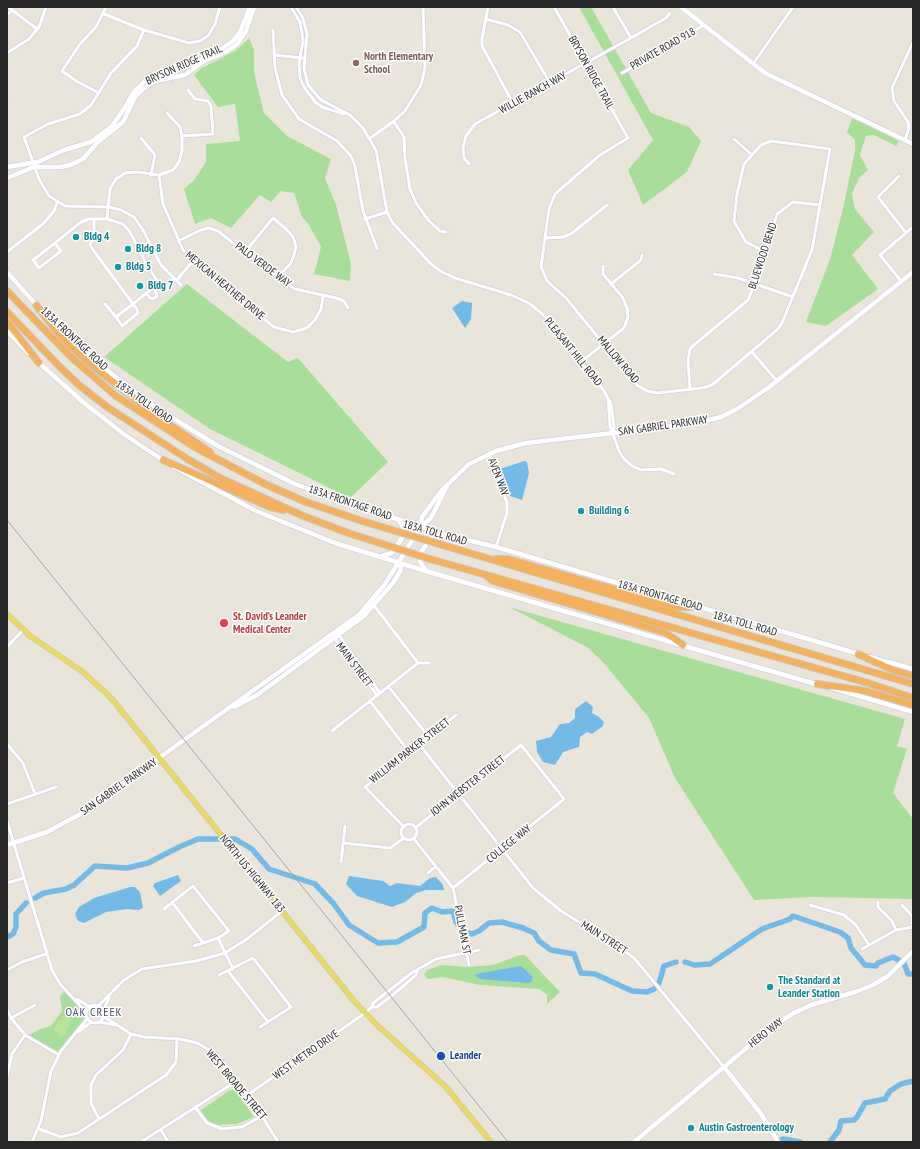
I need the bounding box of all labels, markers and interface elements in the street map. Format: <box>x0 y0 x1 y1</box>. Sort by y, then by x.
street label: PRIVATE ROAD 918 <box>628 25 698 73</box>
street label: BRYSON RIDGE TRAIL <box>565 34 617 112</box>
street label: BRYSON RIDGE TRAIL <box>144 42 224 88</box>
place label: North Elementary School <box>364 50 433 76</box>
marker: North Elementary School <box>351 58 361 68</box>
street label: WILLIE RANCH WAY <box>497 69 569 117</box>
street label: BLUEWOOD BEND <box>746 221 780 291</box>
place label: Bldg 4 <box>84 230 109 244</box>
marker: Bldg 4 <box>71 232 81 242</box>
street label: PALO VERDE WAY <box>232 240 294 290</box>
place label: Bldg 8 <box>136 242 161 256</box>
marker: Bldg 8 <box>123 244 133 254</box>
street label: MEXICAN HEATHER DRIVE <box>183 249 267 323</box>
place label: Bldg 5 <box>126 260 151 274</box>
marker: Bldg 5 <box>113 262 123 272</box>
place label: Bldg 7 <box>148 279 173 293</box>
marker: Bldg 7 <box>135 281 145 291</box>
street label: 183A FRONTAGE ROAD <box>38 304 110 374</box>
street label: PLEASANT HILL ROAD <box>541 315 605 389</box>
street label: MALLOW ROAD <box>594 334 642 386</box>
street label: 183A TOLL ROAD <box>113 378 175 426</box>
street label: SAN GABRIEL PARKWAY <box>617 413 709 439</box>
street label: AVEN WAY <box>485 456 511 498</box>
street label: 183A FRONTAGE ROAD <box>307 483 393 523</box>
place label: Building 6 <box>589 504 629 518</box>
marker: Building 6 <box>576 506 586 516</box>
street label: 183A TOLL ROAD <box>401 518 469 548</box>
street label: 183A FRONTAGE ROAD <box>616 578 704 614</box>
street label: 183A TOLL ROAD <box>711 609 779 639</box>
place label: St. David’s Leander Medical Center <box>233 610 307 636</box>
marker: St. David’s Leander Medical Center <box>218 617 230 629</box>
street label: MAIN STREET <box>333 640 375 690</box>
street label: WILLIAM PARKER STREET <box>367 716 453 786</box>
street label: JOHN WEBSTER STREET <box>428 753 508 819</box>
street label: SAN GABRIEL PARKWAY <box>78 756 160 818</box>
street label: COLLEGE WAY <box>484 822 534 866</box>
street label: NORTH US HIGHWAY 183 <box>217 832 287 916</box>
street label: PULLMAN ST <box>451 904 473 956</box>
street label: MAIN STREET <box>578 918 630 958</box>
place label: The Standard at Leander Station <box>778 974 840 1000</box>
marker: The Standard at Leander Station <box>765 982 775 992</box>
district label: OAK CREEK <box>66 1006 122 1020</box>
street label: HERO WAY <box>746 1015 786 1051</box>
street label: WEST METRO DRIVE <box>270 1027 342 1083</box>
street label: WEST BROADE STREET <box>203 1047 269 1123</box>
place label: Leander <box>450 1049 481 1063</box>
marker: Leander <box>435 1050 447 1062</box>
place label: Austin Gastroenterology <box>699 1121 794 1135</box>
marker: Austin Gastroenterology <box>686 1123 696 1133</box>

